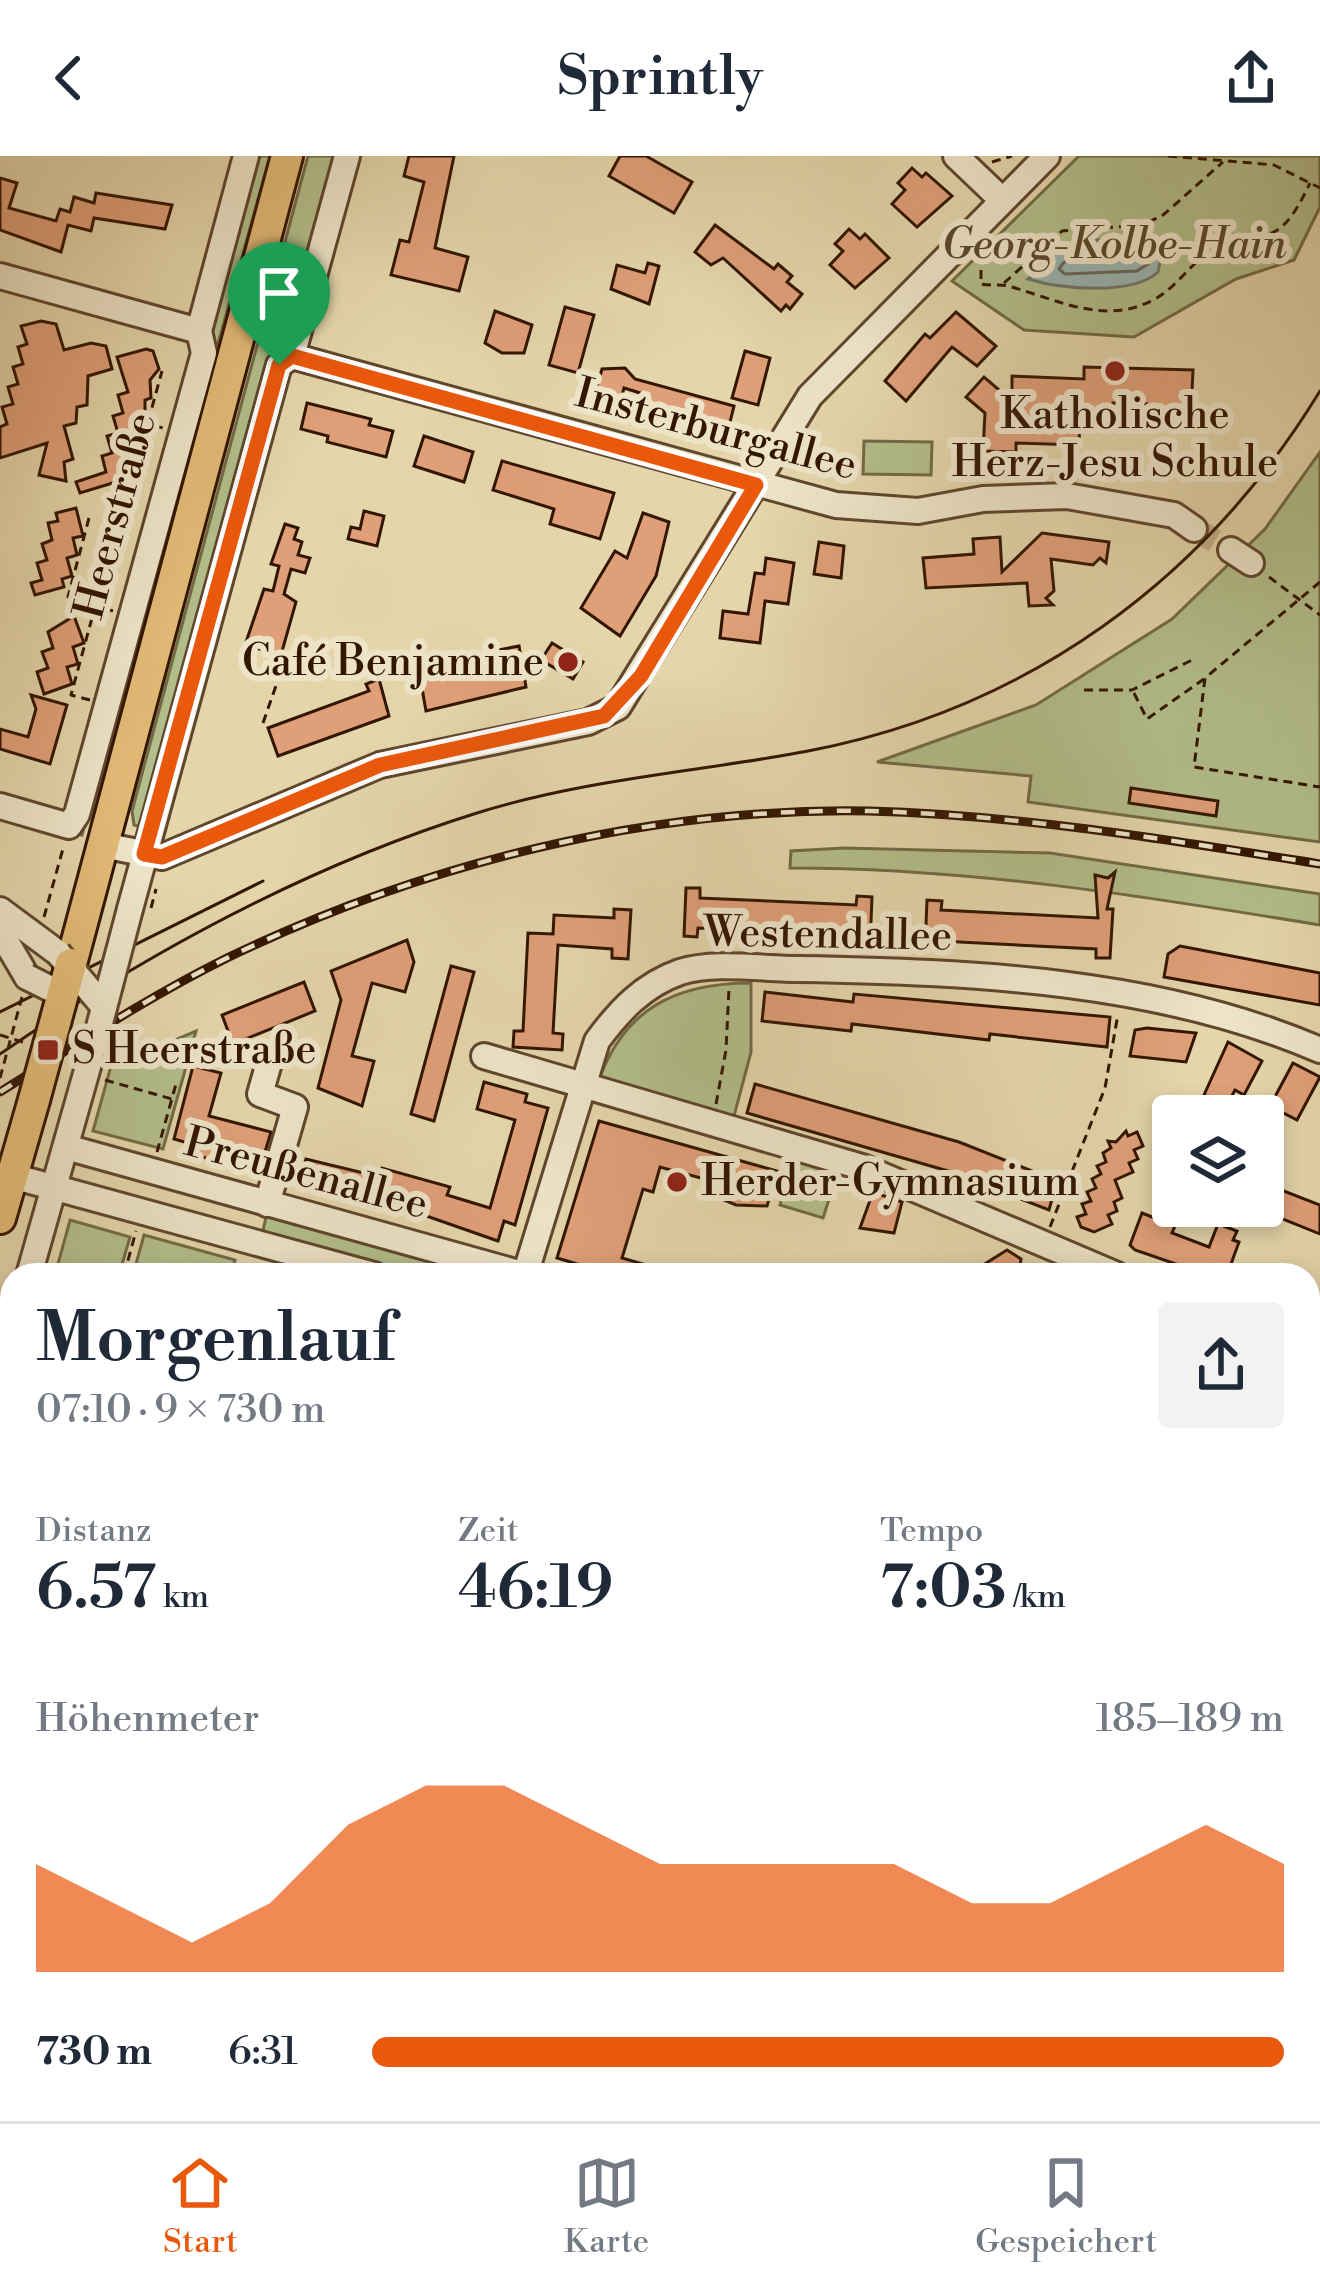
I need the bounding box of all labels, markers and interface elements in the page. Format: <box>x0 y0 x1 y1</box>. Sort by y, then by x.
text: Sprintly <box>557 44 763 112</box>
icon: back <box>36 45 102 111</box>
icon: share <box>1218 45 1284 111</box>
park label: Georg-Kolbe-Hain <box>941 219 1287 272</box>
pin <box>228 242 330 365</box>
icon: arrive <box>246 260 312 326</box>
marker: Katholische Herz-Jesu Schule <box>1102 358 1128 384</box>
street label: Insterburgallee <box>569 367 863 494</box>
place label: Katholische Herz-Jesu Schule <box>952 389 1278 490</box>
street label: Heerstraße <box>63 407 169 625</box>
place label: Café Benjamine <box>242 636 544 690</box>
marker: Café Benjamine <box>555 649 581 675</box>
street label: Westendallee <box>701 906 953 964</box>
place label: S Heerstraße <box>72 1024 317 1077</box>
marker: S Heerstraße <box>35 1037 61 1063</box>
map controls <box>1152 1095 1284 1227</box>
button: layers <box>1152 1095 1284 1227</box>
street label: Preußenallee <box>178 1116 434 1232</box>
place label: Herder-Gymnasium <box>701 1156 1080 1210</box>
marker: Herder-Gymnasium <box>664 1169 690 1195</box>
text: Morgenlauf <box>36 1299 395 1382</box>
button: share <box>1158 1302 1284 1428</box>
text: 07:10 · 9 × 730 m <box>36 1386 325 1435</box>
text: Distanz <box>36 1511 152 1552</box>
text: Zeit <box>458 1511 518 1552</box>
text: Tempo <box>880 1511 983 1552</box>
text: 6.57 <box>36 1552 156 1627</box>
text: 46:19 <box>458 1552 613 1627</box>
text: 7:03 <box>880 1552 1007 1627</box>
text: km <box>156 1577 209 1618</box>
text: /km <box>1007 1577 1066 1618</box>
text: Höhenmeter <box>36 1695 259 1744</box>
text: 185–189 m <box>1096 1695 1284 1744</box>
text: 730 m <box>36 2028 152 2077</box>
text: 6:31 <box>228 2028 298 2077</box>
tab: Start <box>163 2150 238 2263</box>
tab: Karte <box>564 2150 649 2263</box>
tab: Gespeichert <box>975 2150 1157 2263</box>

